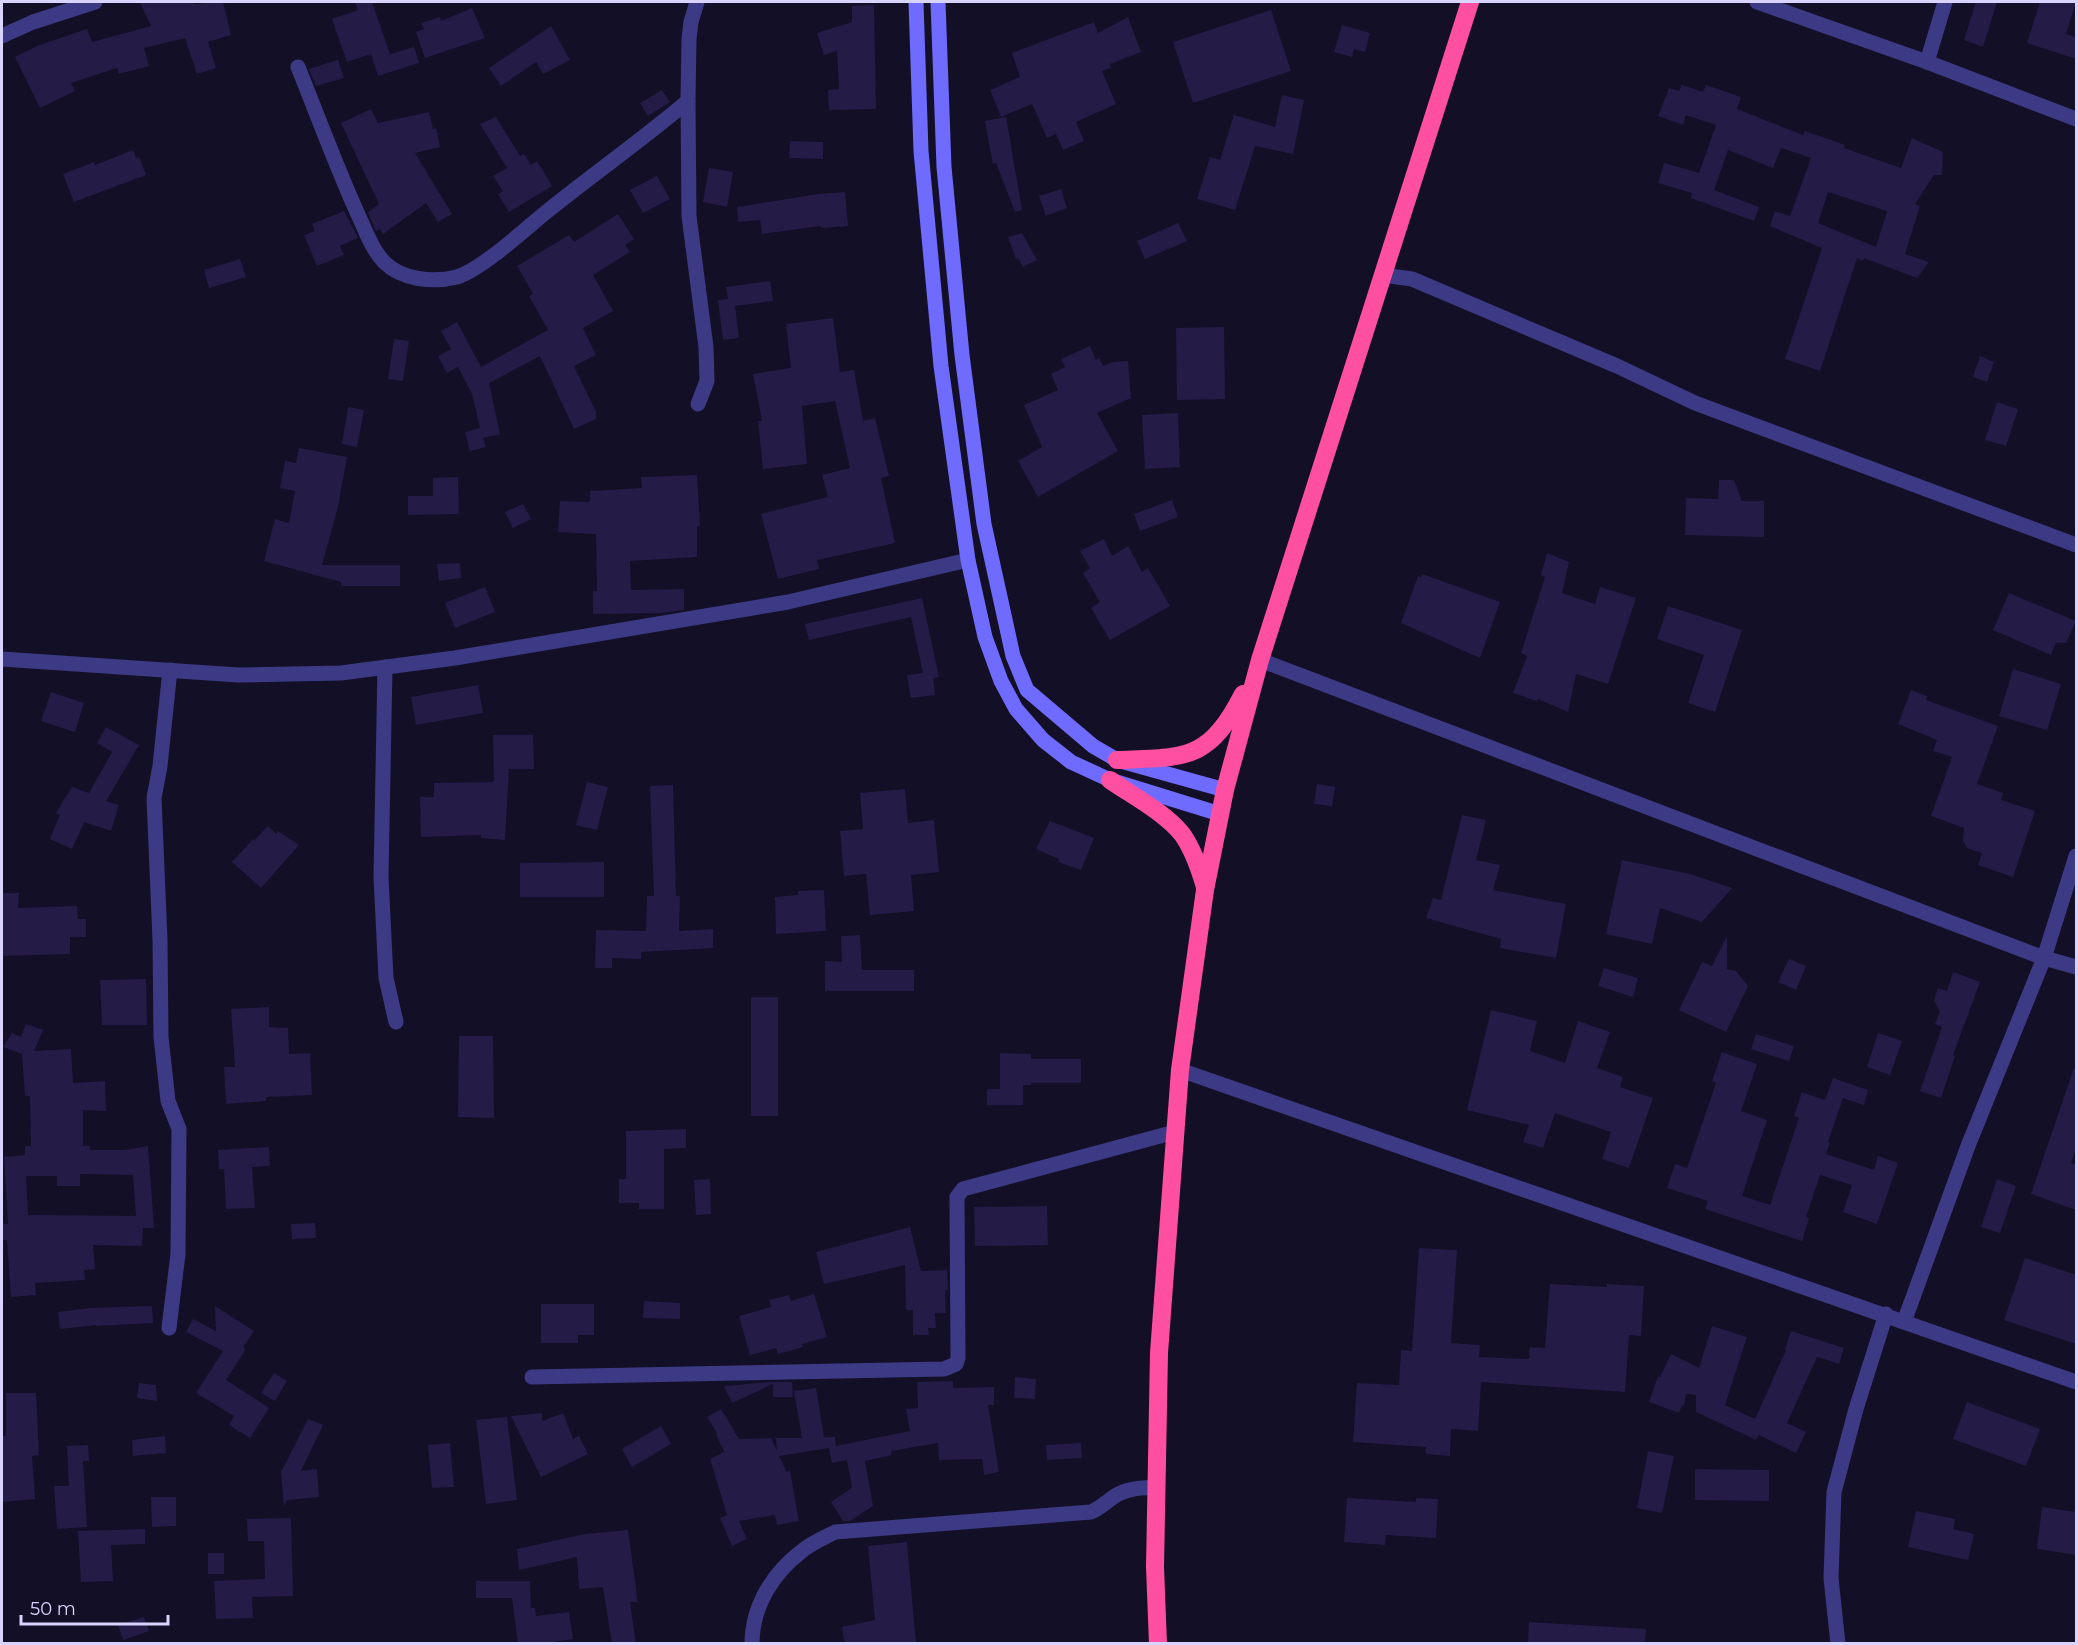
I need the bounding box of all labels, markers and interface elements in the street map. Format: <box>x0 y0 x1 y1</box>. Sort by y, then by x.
scale bar <box>21 1588 168 1626</box>
text: 50 m <box>30 1598 76 1620</box>

